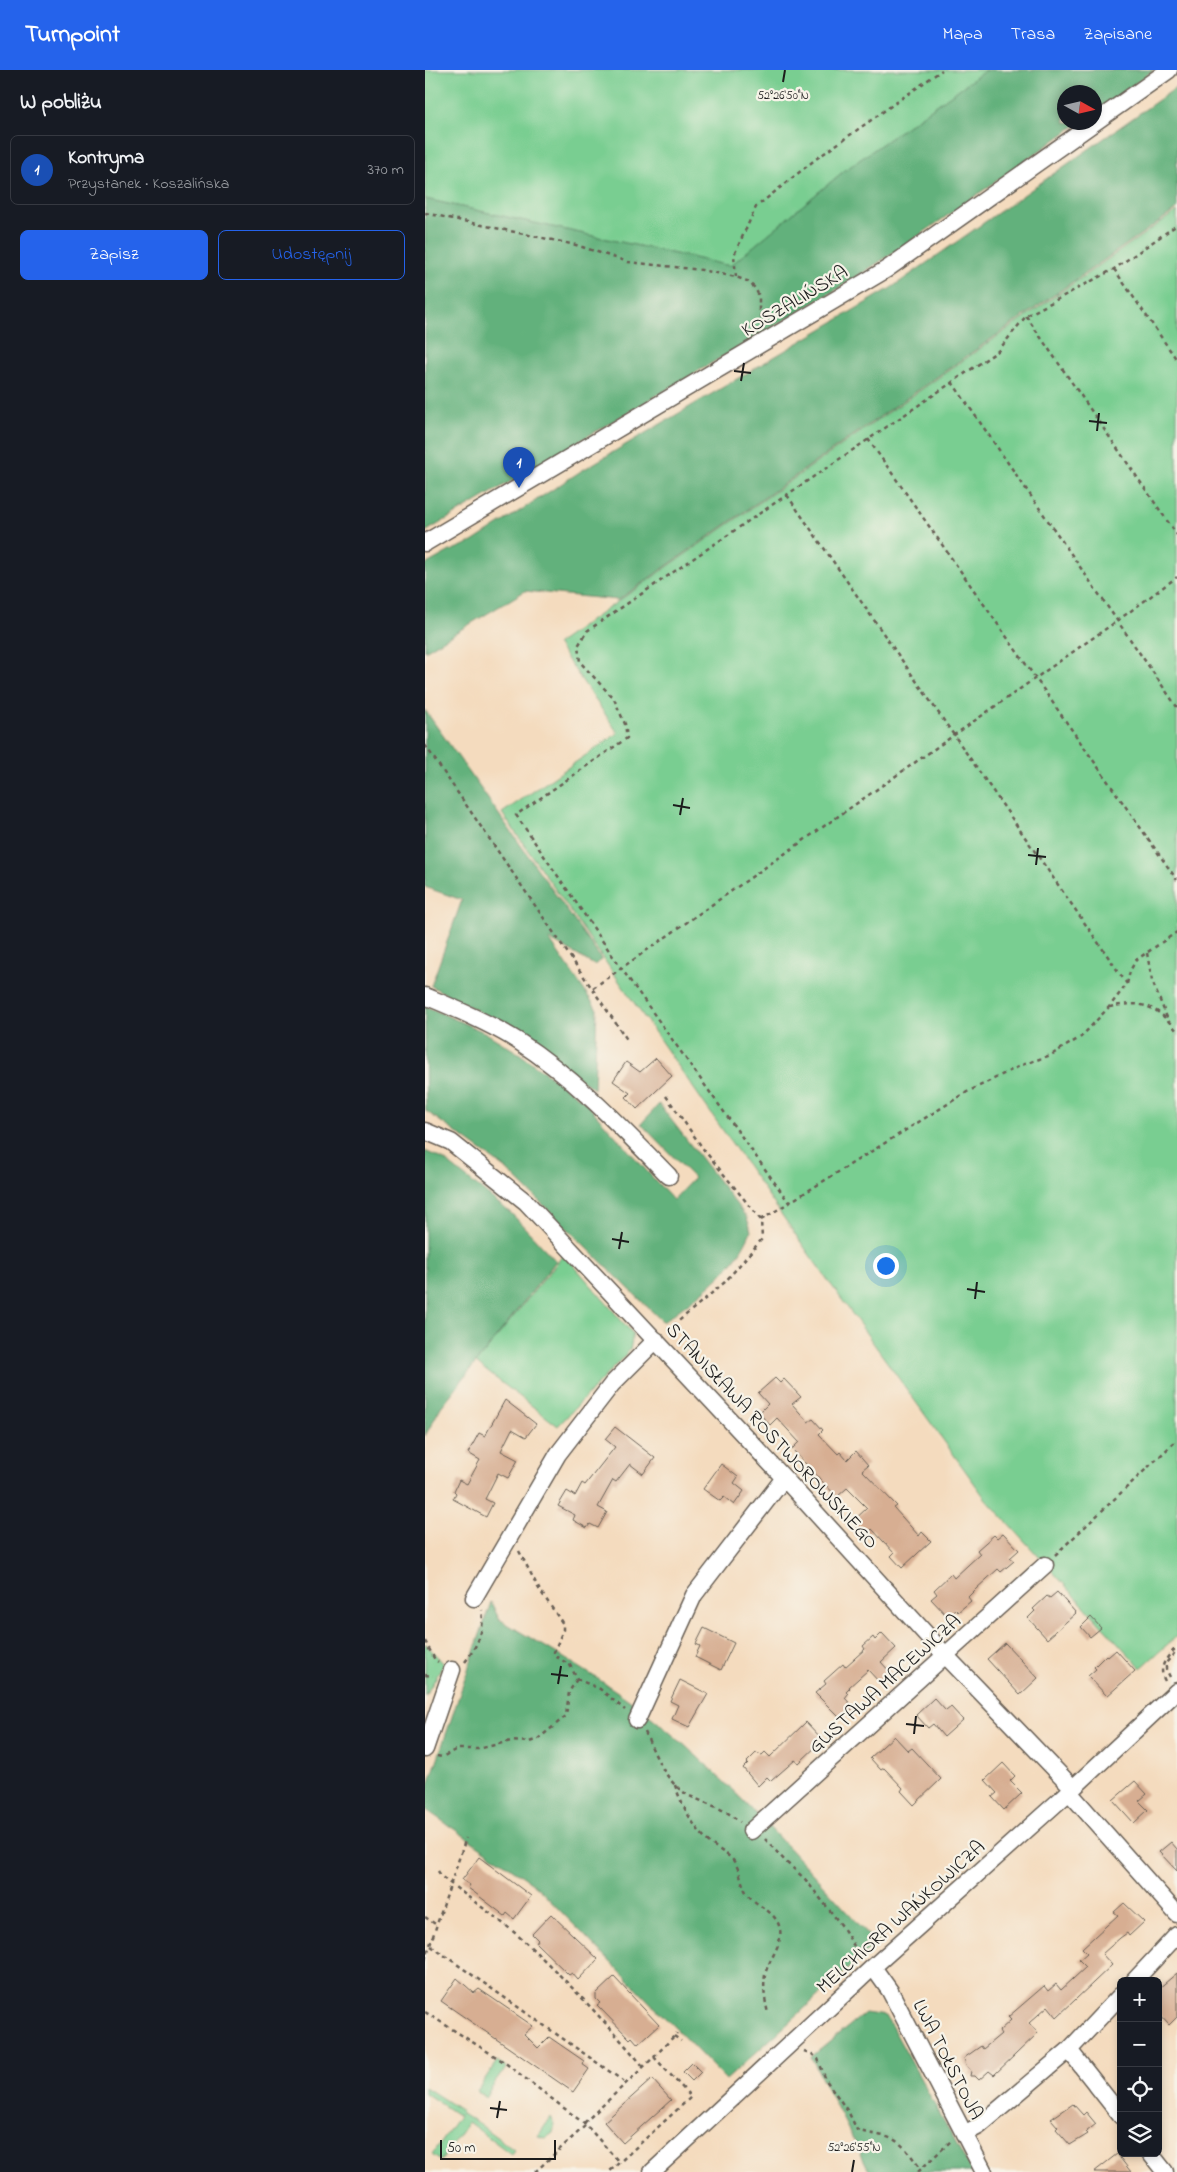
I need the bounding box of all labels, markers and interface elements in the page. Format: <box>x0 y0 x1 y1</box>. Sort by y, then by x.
text: Turnpoint <box>25 18 120 53</box>
text: Mapa <box>943 22 983 48</box>
text: Trasa <box>1011 22 1055 48</box>
text: Zapisane <box>1083 22 1152 48</box>
north arrow <box>1057 85 1102 130</box>
text: 52°26'50"N <box>757 87 809 105</box>
text: W pobliżu <box>20 88 102 118</box>
text: Kontryma <box>68 145 144 172</box>
text: 1 <box>34 158 40 182</box>
text: 370 m <box>367 158 404 182</box>
text: Przystanek · Koszalińska <box>68 172 229 196</box>
button: Zapisz <box>20 230 208 280</box>
button: Udostępnij <box>218 230 405 280</box>
street label: KOSZALIŃSKA <box>736 259 854 345</box>
pin: 1 <box>503 447 535 488</box>
your location <box>873 1253 899 1279</box>
street label: STANISŁAWA ROSTWOROWSKIEGO <box>658 1317 884 1557</box>
street label: GUSTAWA MACEWICZA <box>803 1608 969 1762</box>
street label: MELCHIORA WAŃKOWICZA <box>811 1834 992 2002</box>
map controls <box>1117 1977 1162 2157</box>
button: + <box>1117 1977 1162 2022</box>
street label: LWA TOŁSTOJA <box>904 1995 990 2125</box>
button: − <box>1117 2022 1162 2067</box>
button: locate <box>1117 2067 1162 2112</box>
button: layers <box>1117 2112 1162 2157</box>
scale bar <box>440 2137 556 2160</box>
text: 50 m <box>447 2138 475 2159</box>
text: 52°26'55"N <box>827 2139 881 2157</box>

